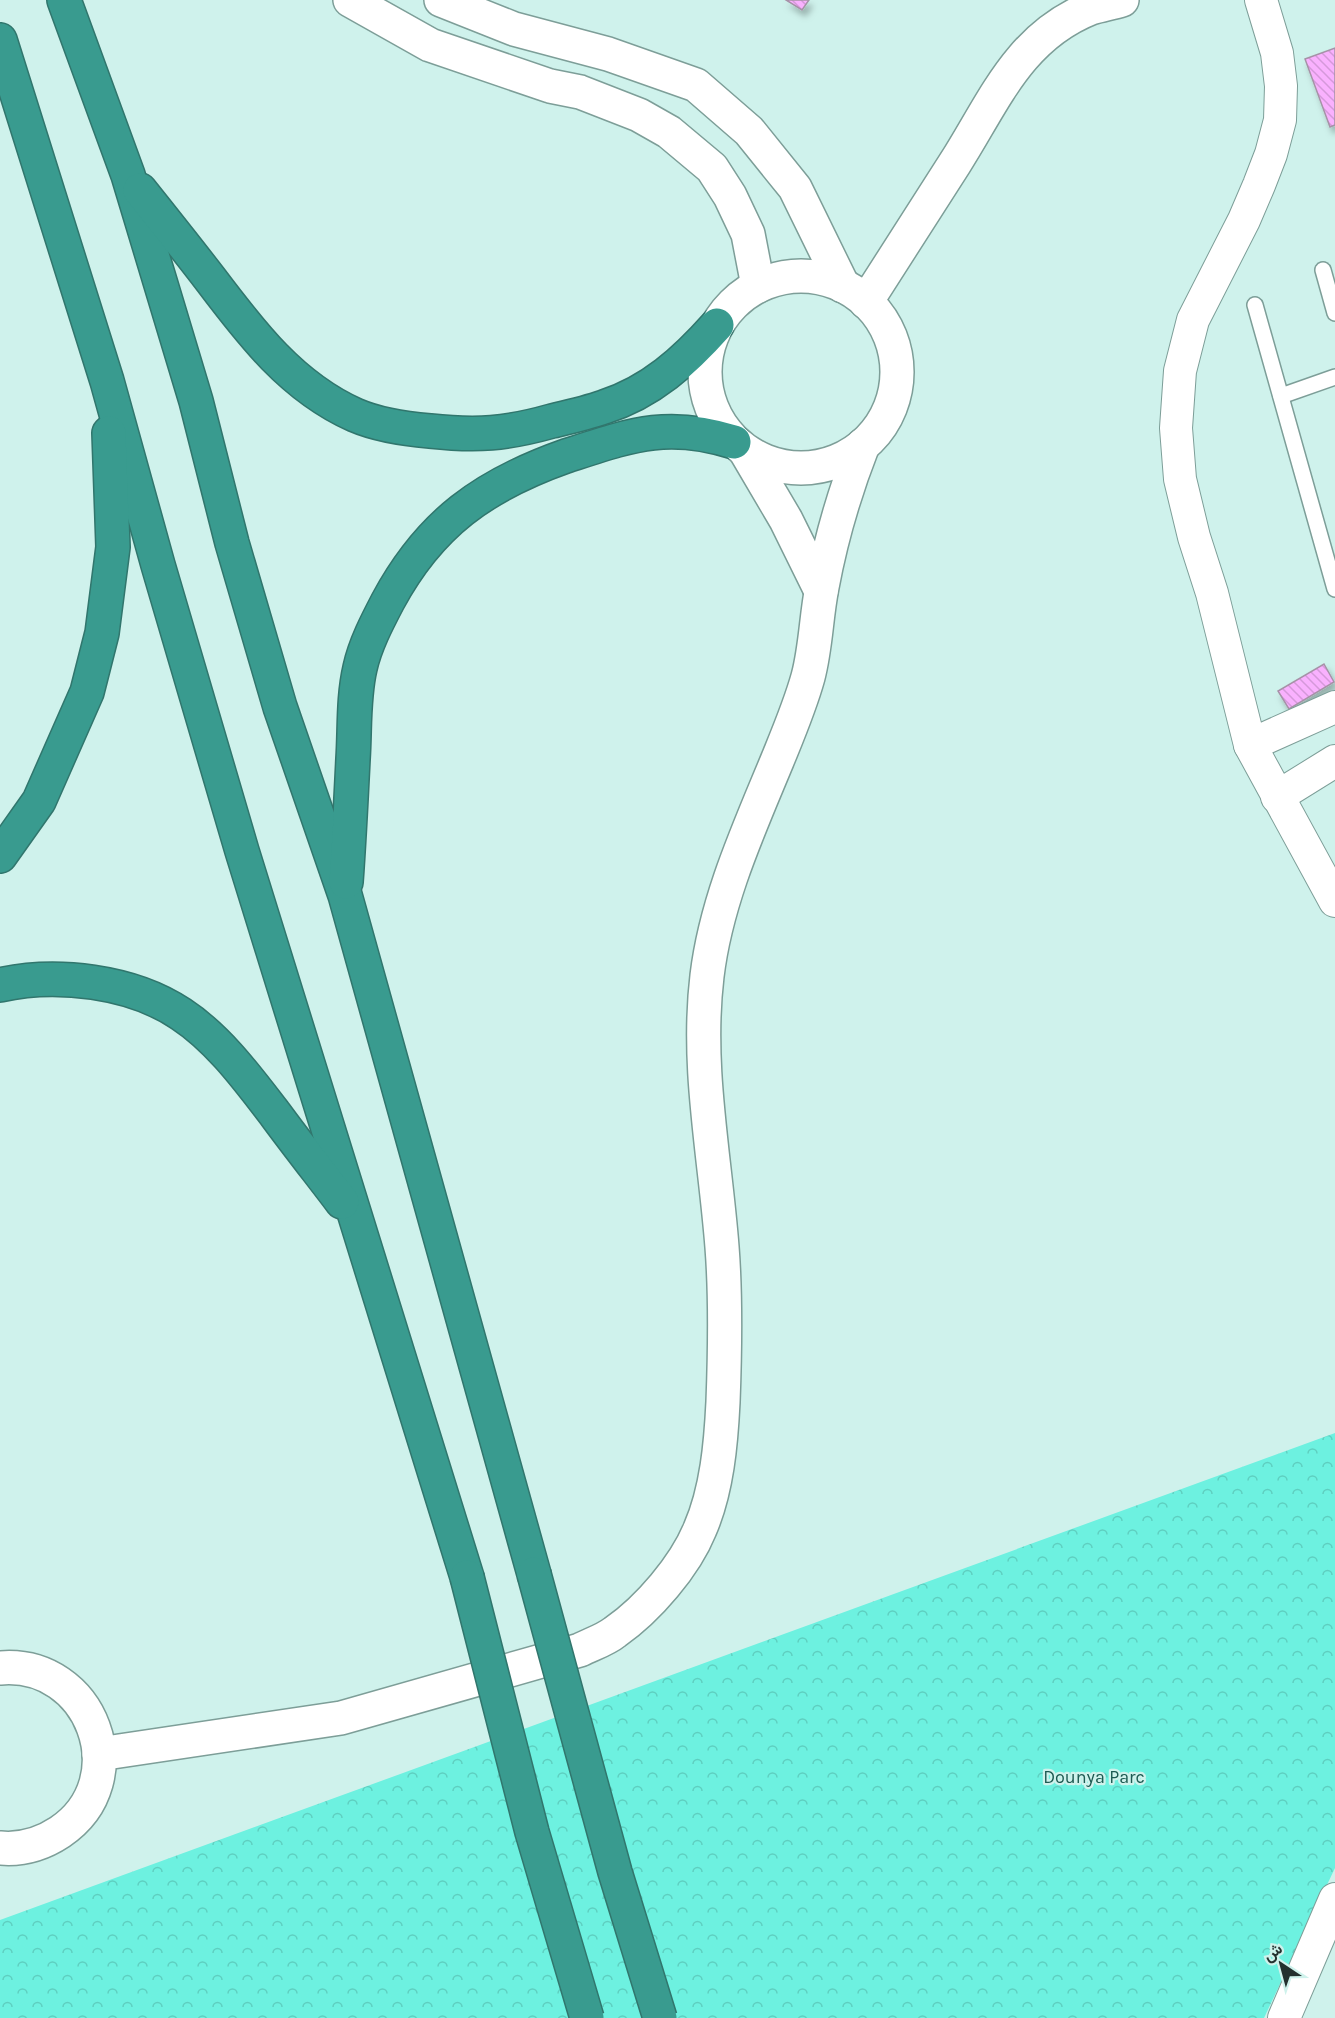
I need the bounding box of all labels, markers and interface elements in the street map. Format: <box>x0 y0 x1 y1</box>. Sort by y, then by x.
park label: Dounya Parc <box>1043 1766 1145 1788</box>
north arrow <box>1251 1934 1311 1994</box>
text: ش <box>1259 1939 1286 1966</box>

